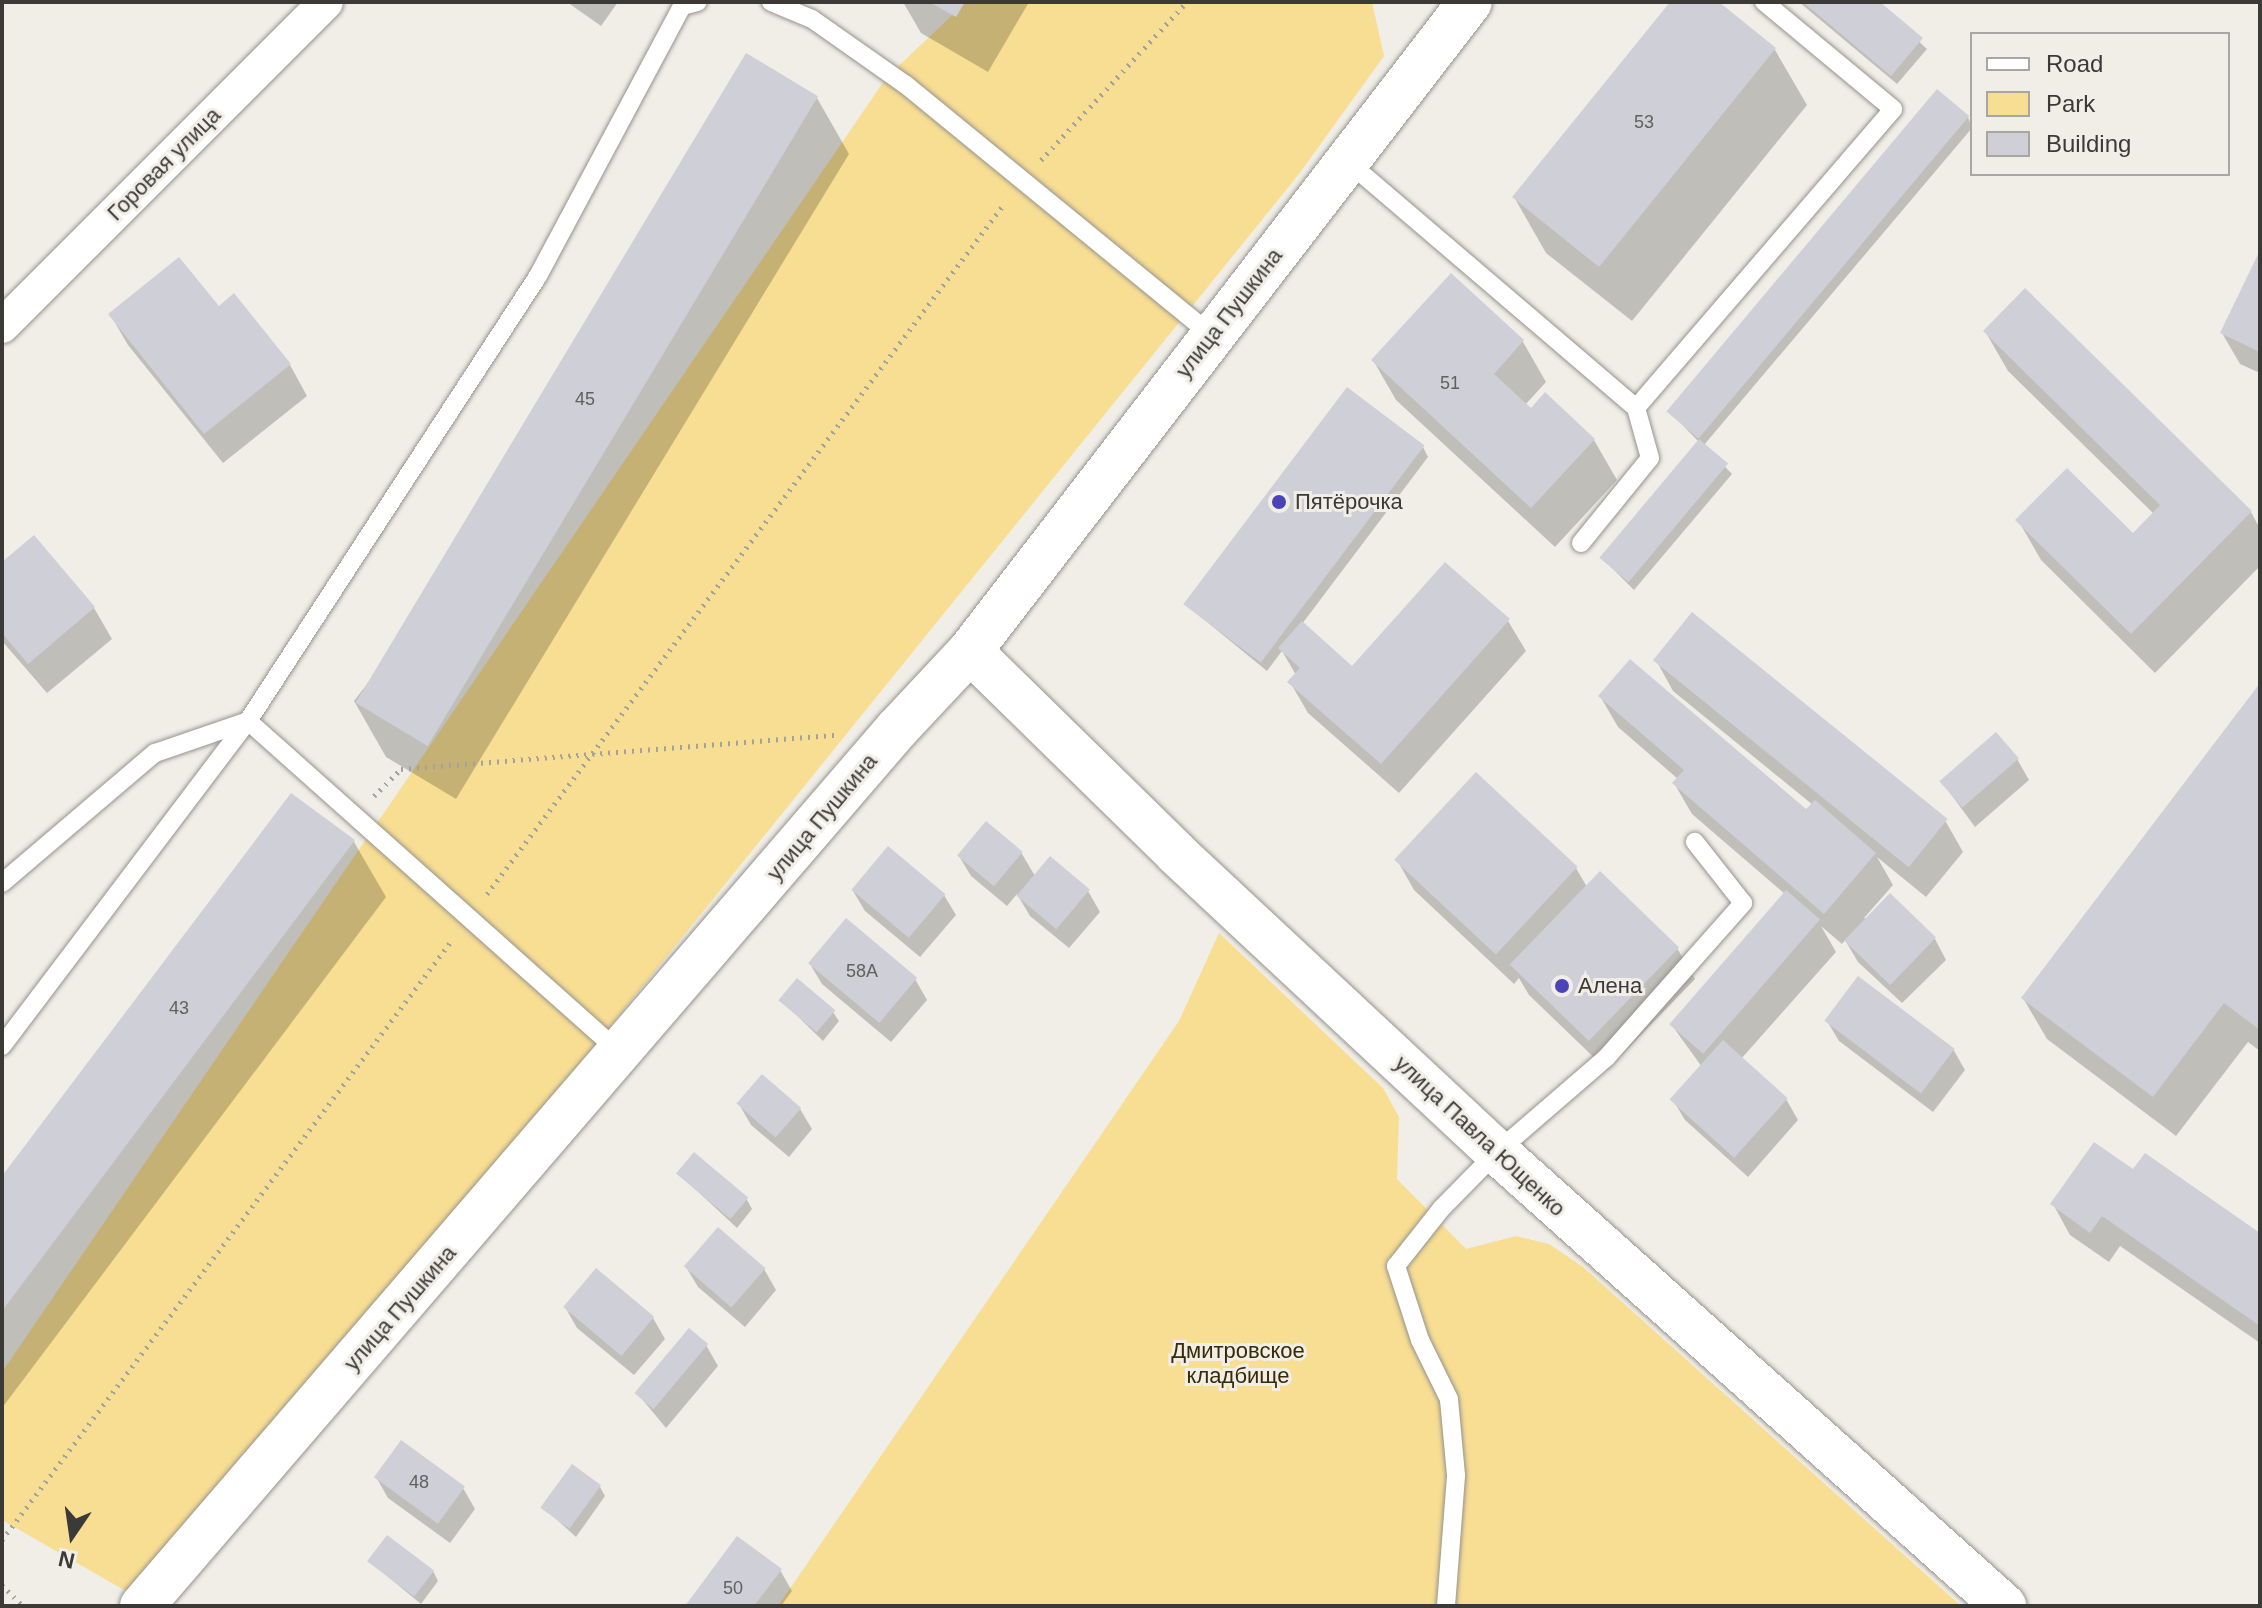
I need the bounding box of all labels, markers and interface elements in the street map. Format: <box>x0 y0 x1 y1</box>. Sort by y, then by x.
legend <box>1970 32 2230 176</box>
text: Road <box>2046 50 2103 77</box>
text: Park <box>2046 90 2095 117</box>
street label: Горовая улица <box>102 102 226 226</box>
house number: 53 <box>1634 111 1654 133</box>
text: Building <box>2046 130 2131 157</box>
street label: улица Пушкина <box>1170 243 1288 383</box>
house number: 51 <box>1440 372 1460 394</box>
house number: 45 <box>575 388 595 410</box>
place label: Пятёрочка <box>1295 489 1403 515</box>
marker: Пятёрочка <box>1270 493 1288 511</box>
street label: улица Пушкина <box>761 748 883 886</box>
house number: 58А <box>846 960 878 982</box>
place label: Алена <box>1578 973 1642 999</box>
marker: Алена <box>1553 977 1571 995</box>
house number: 43 <box>169 997 189 1019</box>
street label: улица Павла Ющенко <box>1389 1050 1571 1222</box>
street label: улица Пушкина <box>338 1240 462 1376</box>
park label: Дмитровское кладбище <box>1171 1337 1305 1388</box>
house number: 48 <box>409 1471 429 1493</box>
north arrow <box>32 1496 112 1576</box>
text: N <box>56 1546 77 1574</box>
house number: 50 <box>723 1577 743 1599</box>

